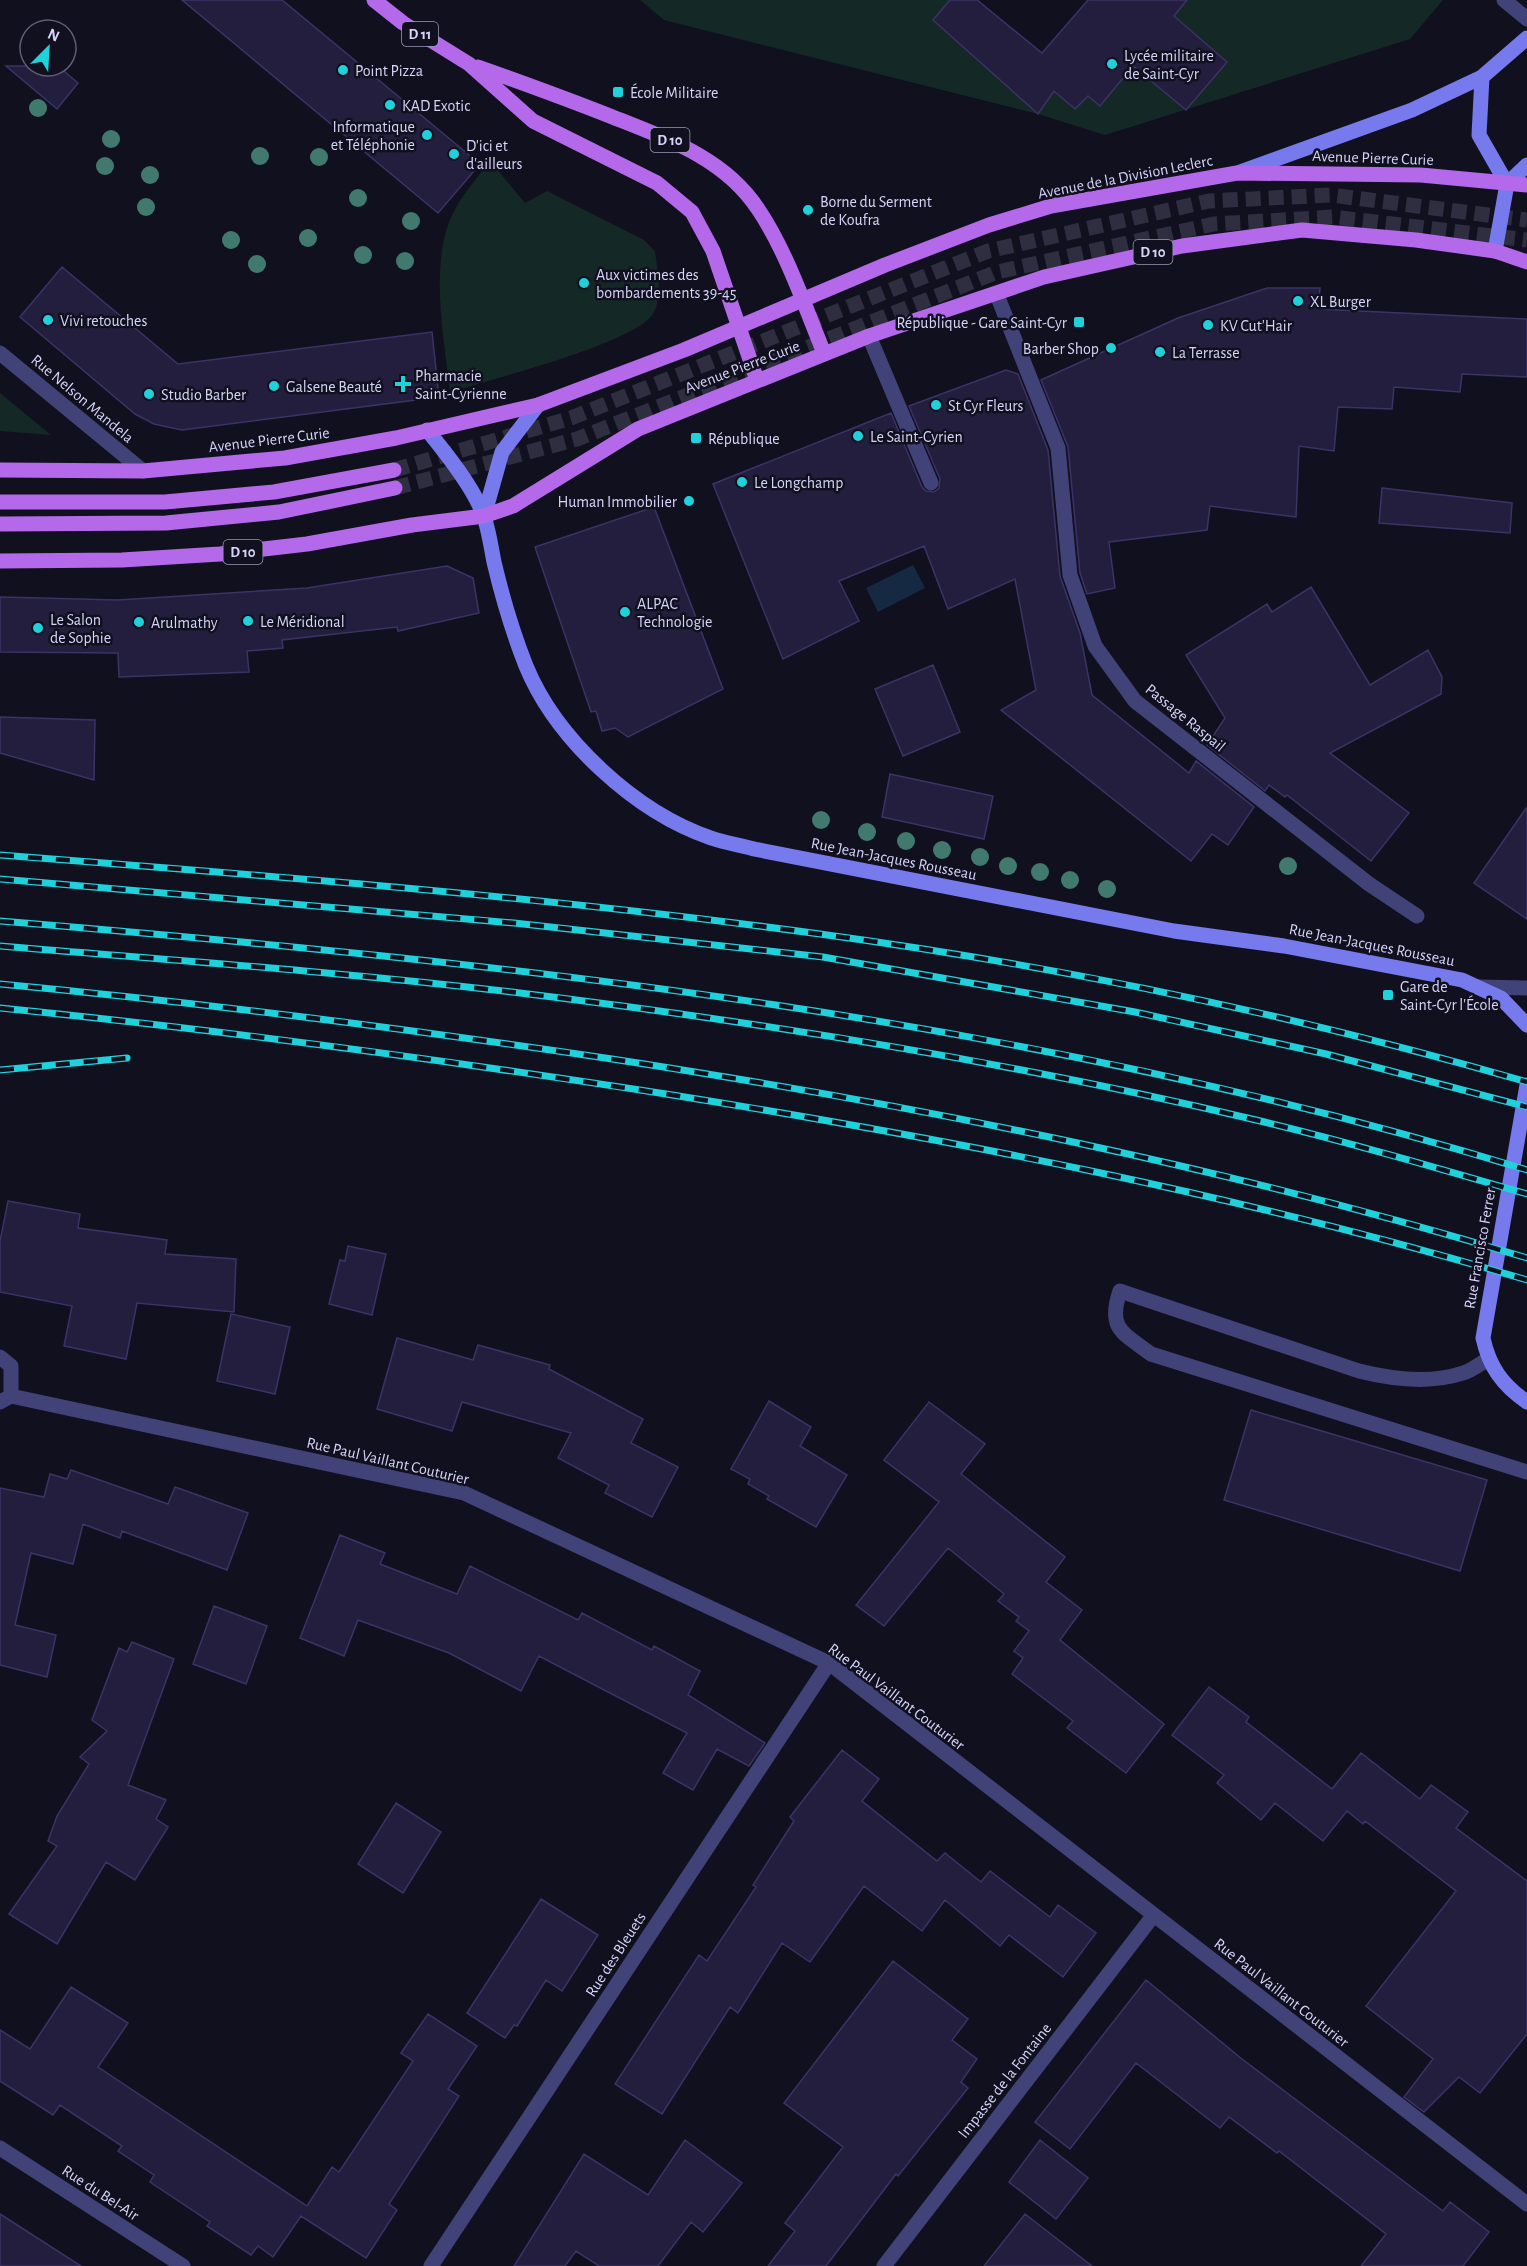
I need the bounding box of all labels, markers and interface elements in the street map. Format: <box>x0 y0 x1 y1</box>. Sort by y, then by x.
north arrow <box>18 18 78 78</box>
road number: D 11 <box>402 22 438 46</box>
text: N <box>45 26 62 45</box>
place label: Lycée militaire de Saint-Cyr <box>1124 48 1214 83</box>
marker: Lycée militaire de Saint-Cyr <box>1105 57 1119 71</box>
marker: Point Pizza <box>336 63 350 77</box>
place label: Point Pizza <box>355 63 423 79</box>
place label: École Militaire <box>630 83 719 101</box>
marker: École Militaire <box>611 85 625 99</box>
marker: KAD Exotic <box>383 98 397 112</box>
place label: KAD Exotic <box>402 98 470 114</box>
place label: Informatique et Téléphonie <box>331 119 415 153</box>
marker: Informatique et Téléphonie <box>420 128 434 142</box>
road number: D 10 <box>650 128 690 152</box>
place label: D'ici et d'ailleurs <box>466 138 522 172</box>
marker: D'ici et d'ailleurs <box>447 147 461 161</box>
street label: Avenue Pierre Curie <box>1312 148 1434 168</box>
street label: Avenue de la Division Leclerc <box>1037 152 1214 202</box>
place label: Borne du Serment de Koufra <box>820 194 932 228</box>
marker: Borne du Serment de Koufra <box>801 203 815 217</box>
road number: D 10 <box>1134 240 1172 264</box>
place label: Aux victimes des bombardements 39-45 <box>596 267 737 301</box>
marker: Aux victimes des bombardements 39-45 <box>577 276 591 290</box>
marker: XL Burger <box>1291 294 1305 308</box>
place label: XL Burger <box>1310 294 1372 310</box>
marker: Vivi retouches <box>41 313 55 327</box>
place label: Vivi retouches <box>60 313 147 329</box>
place label: République - Gare Saint-Cyr <box>897 315 1068 332</box>
marker: République - Gare Saint-Cyr <box>1072 315 1086 329</box>
marker: KV Cut'Hair <box>1201 318 1215 332</box>
place label: KV Cut'Hair <box>1220 318 1293 334</box>
street label: Avenue Pierre Curie <box>683 338 802 396</box>
place label: Barber Shop <box>1023 341 1099 357</box>
marker: Barber Shop <box>1104 341 1118 355</box>
marker: La Terrasse <box>1153 345 1167 359</box>
place label: La Terrasse <box>1172 345 1240 361</box>
street label: Rue Nelson Mandela <box>28 351 137 446</box>
place label: Pharmacie Saint-Cyrienne <box>415 368 507 403</box>
marker: Pharmacie Saint-Cyrienne <box>396 377 410 391</box>
marker: Galsene Beauté <box>267 379 281 393</box>
place label: Galsene Beauté <box>286 379 382 395</box>
marker: Studio Barber <box>142 387 156 401</box>
place label: Studio Barber <box>161 387 247 403</box>
marker: St Cyr Fleurs <box>929 398 943 412</box>
place label: St Cyr Fleurs <box>948 398 1024 415</box>
street label: Avenue Pierre Curie <box>208 425 331 455</box>
marker: Le Saint-Cyrien <box>851 429 865 443</box>
place label: Le Saint-Cyrien <box>870 429 963 446</box>
marker: République <box>689 431 703 445</box>
place label: République <box>708 431 780 447</box>
marker: Le Longchamp <box>735 475 749 489</box>
place label: Le Longchamp <box>754 475 843 491</box>
place label: Human Immobilier <box>557 494 678 510</box>
marker: Human Immobilier <box>682 494 696 508</box>
road number: D 10 <box>224 540 262 564</box>
place label: ALPAC Technologie <box>637 596 712 630</box>
marker: ALPAC Technologie <box>618 605 632 619</box>
place label: Le Salon de Sophie <box>50 612 111 646</box>
marker: Le Méridional <box>241 614 255 628</box>
place label: Le Méridional <box>260 614 345 630</box>
marker: Arulmathy <box>132 615 146 629</box>
place label: Arulmathy <box>151 615 218 632</box>
marker: Le Salon de Sophie <box>31 621 45 635</box>
street label: Passage Raspail <box>1142 681 1228 755</box>
street label: Rue Jean-Jacques Rousseau <box>810 835 978 883</box>
street label: Rue Jean-Jacques Rousseau <box>1288 921 1456 969</box>
place label: Gare de Saint-Cyr l'École <box>1400 979 1499 1014</box>
marker: Gare de Saint-Cyr l'École <box>1381 988 1395 1002</box>
street label: Rue Francisco Ferrer <box>1461 1186 1499 1310</box>
street label: Rue Paul Vaillant Couturier <box>305 1435 471 1488</box>
street label: Rue Paul Vaillant Couturier <box>825 1640 968 1754</box>
street label: Rue des Bleuets <box>583 1909 649 2000</box>
street label: Rue Paul Vaillant Couturier <box>1211 1935 1352 2051</box>
street label: Impasse de la Fontaine <box>955 2020 1054 2141</box>
street label: Rue du Bel-Air <box>59 2162 142 2224</box>

